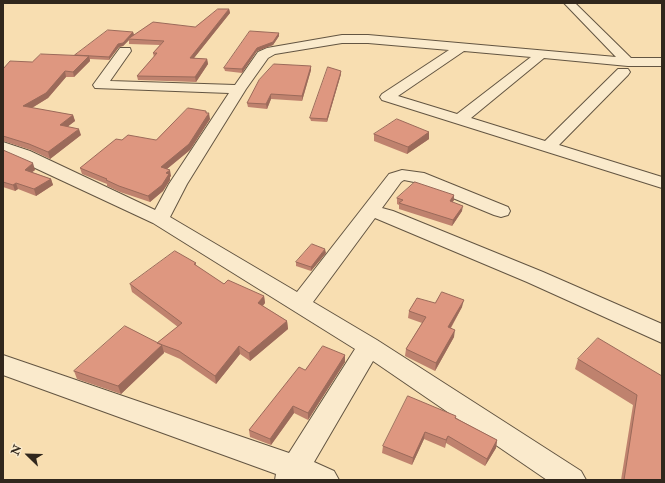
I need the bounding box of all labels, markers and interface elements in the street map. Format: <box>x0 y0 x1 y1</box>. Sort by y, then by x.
north arrow <box>8 435 48 475</box>
text: N <box>9 443 24 457</box>

